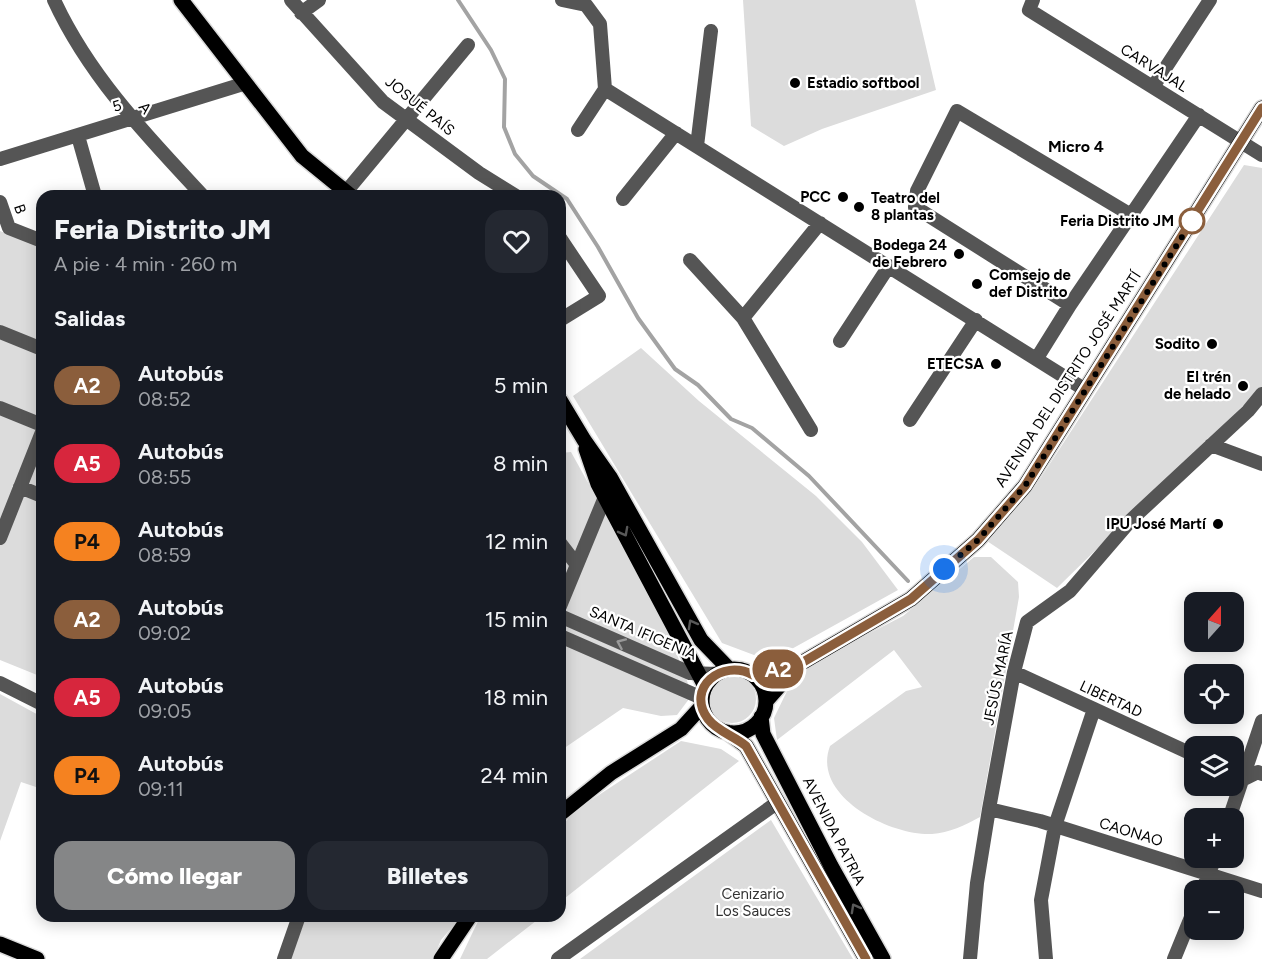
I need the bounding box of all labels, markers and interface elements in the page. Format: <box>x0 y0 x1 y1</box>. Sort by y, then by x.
street label: CARVAJAL <box>1117 40 1191 96</box>
street label: JOSUÉ PAÍS <box>382 73 458 139</box>
place label: Estadio softbool <box>807 74 920 92</box>
marker: Estadio softbool <box>788 76 802 90</box>
street label: 5 <box>110 96 124 116</box>
street label: A <box>135 98 155 118</box>
district label: Micro 4 <box>1048 137 1104 156</box>
place label: PCC <box>800 188 831 206</box>
place label: Teatro del 8 plantas <box>871 189 940 224</box>
marker: PCC <box>836 190 850 204</box>
marker: Teatro del 8 plantas <box>852 200 866 214</box>
street label: B <box>10 202 30 216</box>
marker: Feria Distrito JM <box>1179 208 1205 234</box>
button: heart <box>485 210 548 273</box>
text: Feria Distrito JM <box>54 212 271 246</box>
place label: Feria Distrito JM <box>1060 212 1174 230</box>
place label: Bodega 24 de Febrero <box>872 236 948 271</box>
marker: Bodega 24 de Febrero <box>952 247 966 261</box>
text: A pie · 4 min · 260 m <box>54 252 237 276</box>
place label: Comsejo de def Distrito <box>989 266 1072 301</box>
street label: AVENIDA DEL DISTRITO JOSÉ MARTÍ <box>991 267 1145 490</box>
marker: Comsejo de def Distrito <box>970 277 984 291</box>
text: Salidas <box>54 305 125 332</box>
place label: Sodito <box>1155 335 1200 353</box>
marker: Sodito <box>1205 337 1219 351</box>
place label: ETECSA <box>927 355 984 373</box>
marker: ETECSA <box>989 357 1003 371</box>
text: Autobús <box>138 360 224 387</box>
place label: El trén de helado <box>1164 368 1231 403</box>
text: 5 min <box>494 372 548 399</box>
text: A2 <box>73 373 101 398</box>
marker: El trén de helado <box>1236 379 1250 393</box>
text: 08:52 <box>138 387 191 411</box>
text: Autobús <box>138 438 224 465</box>
text: 8 min <box>493 450 548 477</box>
text: A5 <box>73 451 101 476</box>
text: 08:55 <box>138 465 191 489</box>
place label: IPU José Martí <box>1106 515 1207 533</box>
text: Autobús <box>138 516 224 543</box>
marker: IPU José Martí <box>1211 517 1225 531</box>
one-way arrow <box>616 526 628 536</box>
text: 12 min <box>485 528 548 555</box>
text: P4 <box>74 529 100 554</box>
text: 08:59 <box>138 543 191 567</box>
your location <box>929 554 959 584</box>
north arrow <box>1184 592 1244 652</box>
map controls <box>1184 592 1244 940</box>
text: Autobús <box>138 594 224 621</box>
street label: SANTA IFIGENIA <box>587 602 699 664</box>
text: 15 min <box>485 606 548 633</box>
text: A2 <box>73 607 101 632</box>
one-way arrow <box>688 620 699 630</box>
text: 09:02 <box>138 621 191 645</box>
street label: JESÚS MARÍA <box>979 629 1017 727</box>
one-way arrow <box>617 638 628 650</box>
line badge: A2 <box>751 650 805 688</box>
text: A2 <box>764 657 792 682</box>
button: locate <box>1184 664 1244 724</box>
text: Autobús <box>138 672 224 699</box>
street label: LIBERTAD <box>1077 677 1145 721</box>
text: 18 min <box>484 684 548 711</box>
text: A5 <box>73 685 101 710</box>
text: 09:05 <box>138 699 192 723</box>
button: layers <box>1184 736 1244 796</box>
text: Autobús <box>138 750 224 777</box>
text: 24 min <box>481 762 548 789</box>
text: P4 <box>74 763 100 788</box>
street label: AVENIDA PATRIA <box>799 774 869 888</box>
text: 09:11 <box>138 777 184 801</box>
button: + <box>1184 808 1244 868</box>
street label: CAONAO <box>1097 814 1165 850</box>
button: Cómo llegar <box>54 841 295 910</box>
button: Billetes <box>307 841 548 910</box>
button: − <box>1184 880 1244 940</box>
park label: Cenizario Los Sauces <box>715 885 791 920</box>
one-way arrow <box>850 904 862 914</box>

